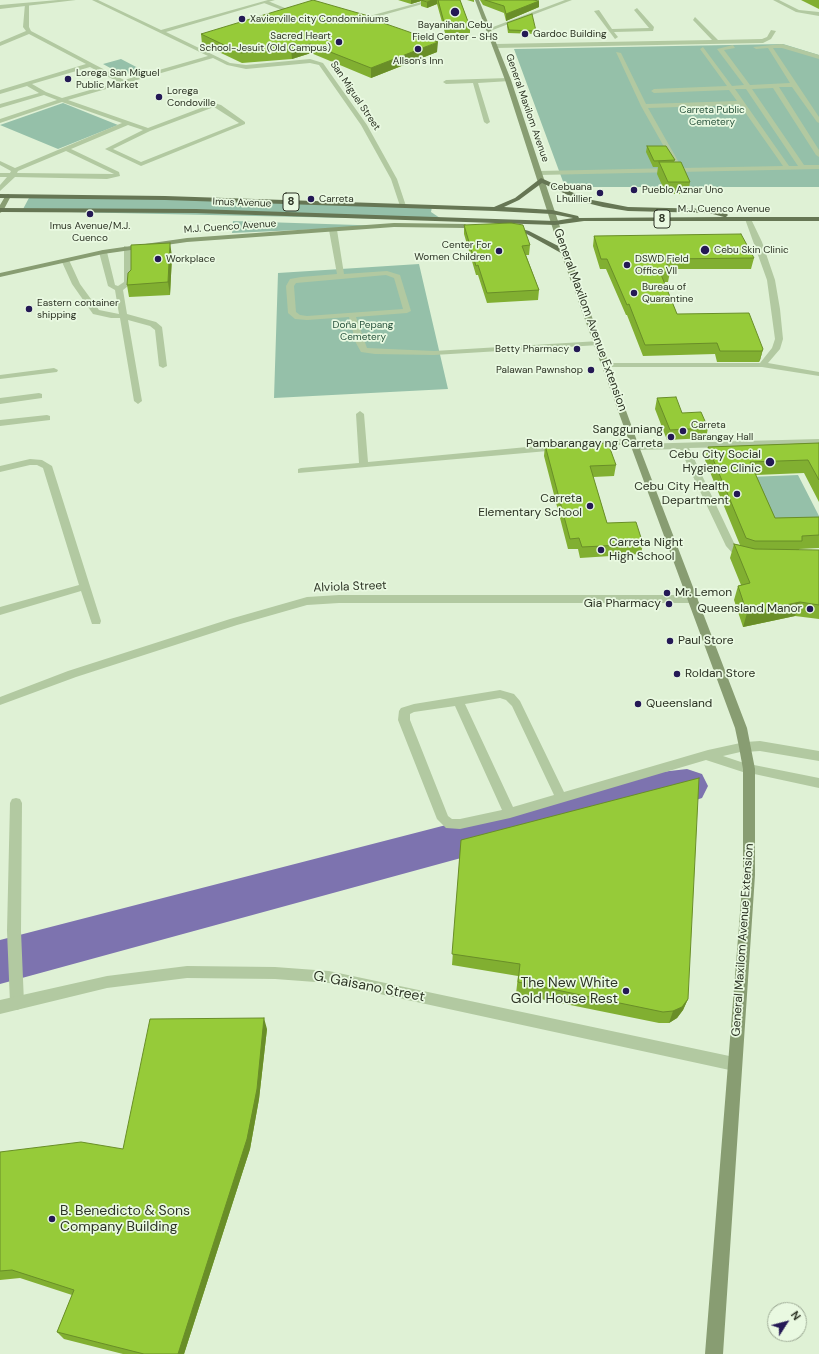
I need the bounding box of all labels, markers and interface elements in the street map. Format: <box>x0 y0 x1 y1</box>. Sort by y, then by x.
marker: Bayanihan Cebu Field Center - SHS <box>449 6 461 18</box>
place label: Xavierville city Condominiums <box>250 13 389 25</box>
marker: Xavierville city Condominiums <box>237 14 247 24</box>
place label: Bayanihan Cebu Field Center - SHS <box>412 19 498 42</box>
place label: Gardoc Building <box>533 28 606 40</box>
marker: Gardoc Building <box>520 29 530 39</box>
place label: Sacred Heart School-Jesuit (Old Campus) <box>200 30 331 54</box>
marker: Sacred Heart School-Jesuit (Old Campus) <box>334 37 344 47</box>
marker: Allson's Inn <box>413 44 423 54</box>
street label: General Maxilom Avenue <box>503 52 551 164</box>
place label: Allson's Inn <box>393 55 443 67</box>
street label: San Miguel Street <box>327 59 383 133</box>
place label: Lorega San Miguel Public Market <box>76 67 159 90</box>
marker: Lorega San Miguel Public Market <box>63 74 73 84</box>
place label: Lorega Condoville <box>167 85 216 108</box>
marker: Lorega Condoville <box>154 92 164 102</box>
park label: Carreta Public Cemetery <box>679 104 745 128</box>
place label: Cebuana Lhuillier <box>551 181 592 204</box>
place label: Pueblo Aznar Uno <box>642 184 723 196</box>
marker: Pueblo Aznar Uno <box>629 185 639 195</box>
marker: Cebuana Lhuillier <box>595 188 605 198</box>
road number: 8 <box>283 193 299 211</box>
place label: Carreta <box>319 193 354 205</box>
marker: Carreta <box>306 194 316 204</box>
street label: Imus Avenue <box>212 196 272 210</box>
street label: M.J. Cuenco Avenue <box>678 203 770 215</box>
marker: Imus Avenue/M.J. Cuenco <box>85 209 95 219</box>
road number: 8 <box>654 210 670 228</box>
street label: M.J. Cuenco Avenue <box>183 218 277 236</box>
place label: Imus Avenue/M.J. Cuenco <box>50 220 130 244</box>
street label: General Maxilom Avenue Extension <box>550 227 630 413</box>
place label: Center For Women Children <box>414 239 491 262</box>
marker: Cebu Skin Clinic <box>699 244 711 256</box>
place label: Cebu Skin Clinic <box>714 244 789 256</box>
marker: Center For Women Children <box>494 246 504 256</box>
place label: Workplace <box>166 253 215 265</box>
place label: DSWD Field Office VII <box>635 253 689 276</box>
marker: Workplace <box>153 254 163 264</box>
marker: DSWD Field Office VII <box>622 260 632 270</box>
place label: Bureau of Quarantine <box>642 281 694 304</box>
marker: Bureau of Quarantine <box>629 288 639 298</box>
place label: Eastern container shipping <box>37 297 119 320</box>
marker: Eastern container shipping <box>24 304 34 314</box>
park label: Doña Pepang Cemetery <box>333 319 393 342</box>
place label: Betty Pharmacy <box>495 343 569 355</box>
marker: Betty Pharmacy <box>572 344 582 354</box>
place label: Palawan Pawnshop <box>496 364 583 376</box>
marker: Palawan Pawnshop <box>586 365 596 375</box>
place label: Carreta Barangay Hall <box>691 419 753 442</box>
place label: Sangguniang Pambarangay ng Carreta <box>526 423 663 451</box>
marker: Carreta Barangay Hall <box>678 426 688 436</box>
marker: Sangguniang Pambarangay ng Carreta <box>666 432 676 442</box>
place label: Cebu City Social Hygiene Clinic <box>669 448 761 476</box>
marker: Cebu City Social Hygiene Clinic <box>764 456 776 468</box>
place label: Cebu City Health Department <box>634 480 729 508</box>
marker: Cebu City Health Department <box>732 489 742 499</box>
place label: Carreta Elementary School <box>478 492 582 520</box>
marker: Carreta Elementary School <box>585 501 595 511</box>
place label: Carreta Night High School <box>609 536 683 564</box>
marker: Carreta Night High School <box>596 545 606 555</box>
street label: Alviola Street <box>313 579 387 595</box>
place label: Mr. Lemon <box>675 586 732 600</box>
marker: Mr. Lemon <box>662 588 672 598</box>
place label: Gia Pharmacy <box>584 597 661 611</box>
marker: Gia Pharmacy <box>664 599 674 609</box>
place label: Queensland Manor <box>697 602 802 616</box>
marker: Queensland Manor <box>805 604 815 614</box>
place label: Paul Store <box>678 634 734 648</box>
marker: Paul Store <box>665 636 675 646</box>
place label: Roldan Store <box>685 667 755 681</box>
marker: Roldan Store <box>672 669 682 679</box>
place label: Queensland <box>646 697 712 711</box>
marker: Queensland <box>633 699 643 709</box>
street label: General Maxilom Avenue Extension <box>729 843 757 1037</box>
street label: G. Gaisano Street <box>312 968 426 1006</box>
place label: The New White Gold House Rest <box>511 975 618 1008</box>
marker: The New White Gold House Rest <box>621 986 631 996</box>
place label: B. Benedicto & Sons Company Building <box>60 1203 190 1236</box>
marker: B. Benedicto & Sons Company Building <box>47 1214 57 1224</box>
north arrow <box>767 1302 807 1342</box>
text: N <box>788 1308 804 1323</box>

